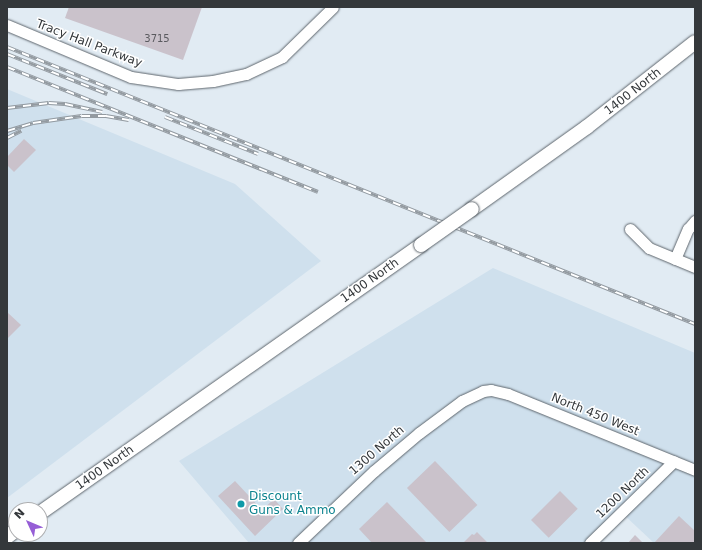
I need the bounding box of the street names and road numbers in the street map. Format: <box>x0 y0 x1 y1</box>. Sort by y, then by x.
street label: Tracy Hall Parkway <box>34 17 144 71</box>
street label: 1400 North <box>602 65 664 119</box>
street label: 1400 North <box>338 256 402 306</box>
street label: North 450 West <box>549 391 641 439</box>
street label: 1300 North <box>347 423 407 479</box>
street label: 1400 North <box>73 443 137 493</box>
street label: 1200 North <box>594 464 652 522</box>

